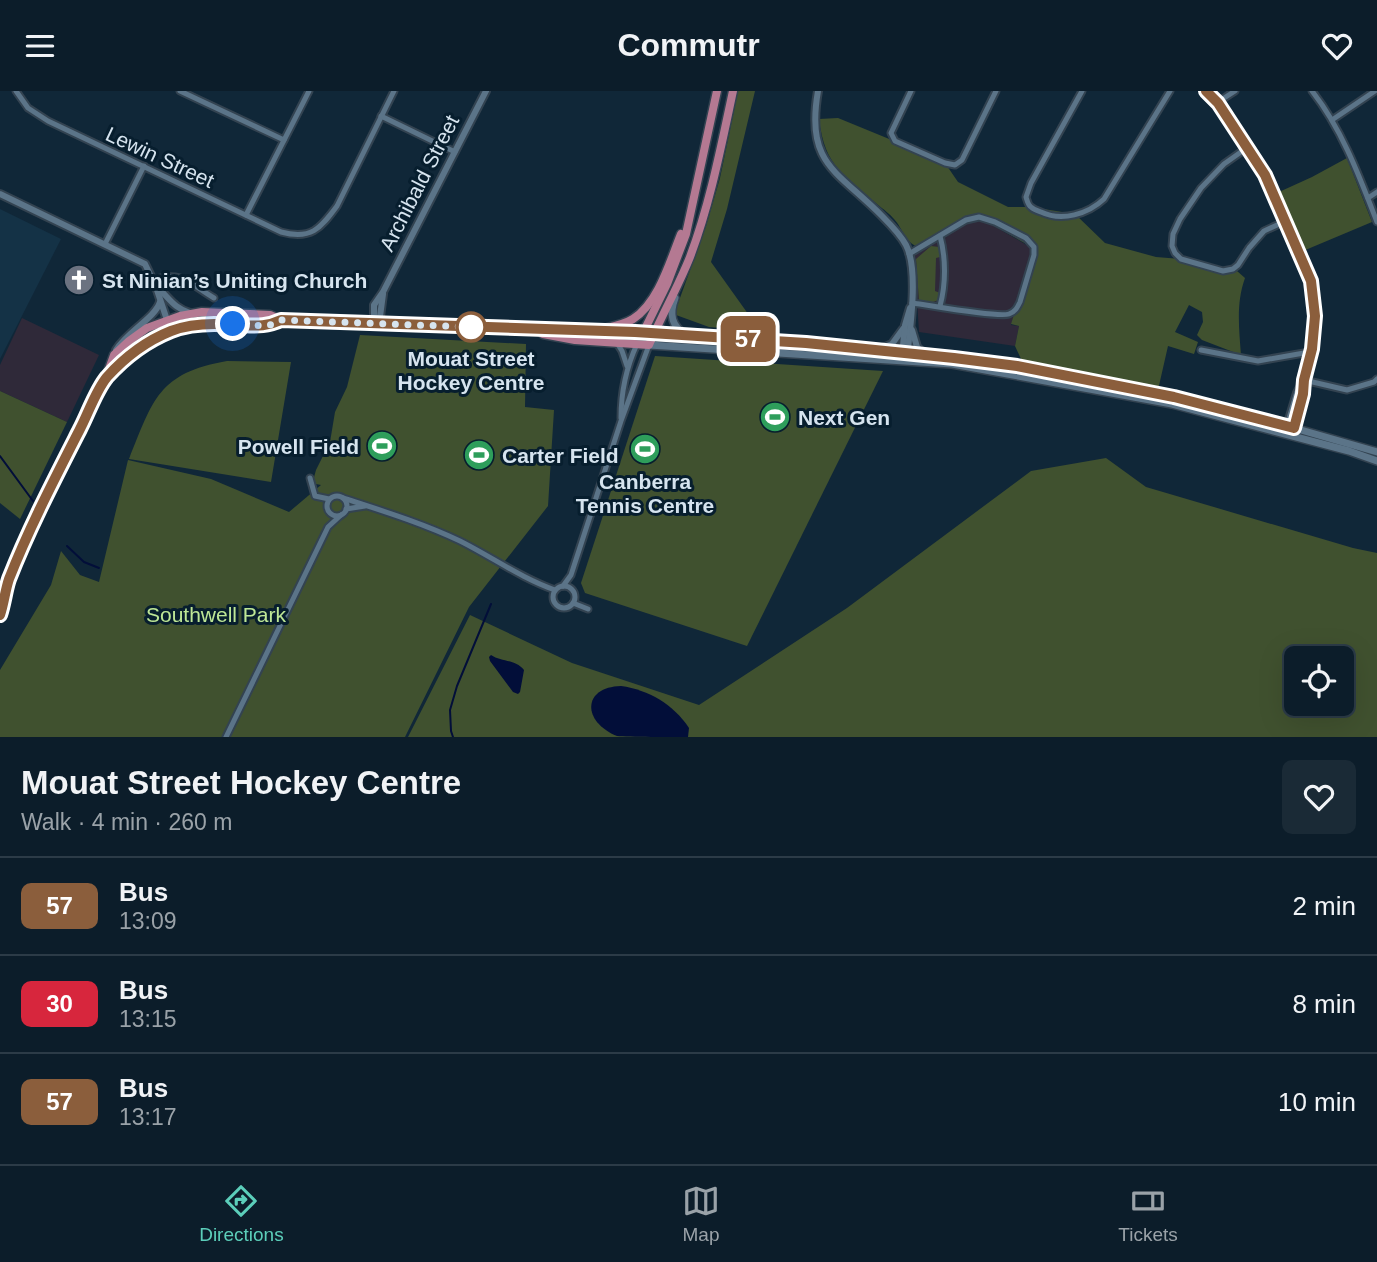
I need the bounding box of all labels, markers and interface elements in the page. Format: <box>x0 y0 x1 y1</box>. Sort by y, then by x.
icon: menu <box>21 27 59 65</box>
text: Commutr <box>617 27 760 63</box>
icon: heart <box>1318 27 1356 65</box>
street label: Archibald Street <box>375 111 463 255</box>
street label: Lewin Street <box>102 122 218 192</box>
church icon: St Ninian’s Uniting Church <box>62 263 96 297</box>
place label: St Ninian’s Uniting Church <box>102 269 367 292</box>
your location <box>215 306 250 341</box>
marker: Mouat Street Hockey Centre <box>456 312 486 342</box>
line badge: 57 <box>716 316 780 362</box>
text: 57 <box>735 325 761 352</box>
place label: Mouat Street Hockey Centre <box>397 347 545 394</box>
sports icon: Next Gen <box>758 400 792 434</box>
place label: Next Gen <box>798 406 890 429</box>
sports icon: Powell Field <box>365 429 399 463</box>
sports icon: Canberra Tennis Centre <box>628 432 662 466</box>
place label: Powell Field <box>238 435 359 458</box>
sports icon: Carter Field <box>462 438 496 472</box>
place label: Carter Field <box>502 444 619 467</box>
place label: Canberra Tennis Centre <box>576 470 714 517</box>
park label: Southwell Park <box>146 603 287 626</box>
map controls <box>1284 646 1354 716</box>
button: locate <box>1284 646 1354 716</box>
button: heart <box>1282 760 1356 834</box>
text: Mouat Street Hockey Centre <box>21 764 461 801</box>
text: Walk · 4 min · 260 m <box>21 809 232 835</box>
text: Bus <box>119 877 168 907</box>
text: 2 min <box>1292 891 1356 921</box>
text: 57 <box>46 892 73 919</box>
text: 13:09 <box>119 908 177 934</box>
text: Bus <box>119 975 168 1005</box>
text: 8 min <box>1292 989 1356 1019</box>
text: 30 <box>46 990 73 1017</box>
text: 13:15 <box>119 1006 177 1032</box>
text: Bus <box>119 1073 168 1103</box>
text: 10 min <box>1278 1087 1356 1117</box>
text: 57 <box>46 1088 73 1115</box>
text: 13:17 <box>119 1104 177 1130</box>
tab: Directions <box>199 1182 284 1246</box>
tab: Map <box>682 1182 720 1246</box>
tab: Tickets <box>1118 1182 1178 1246</box>

